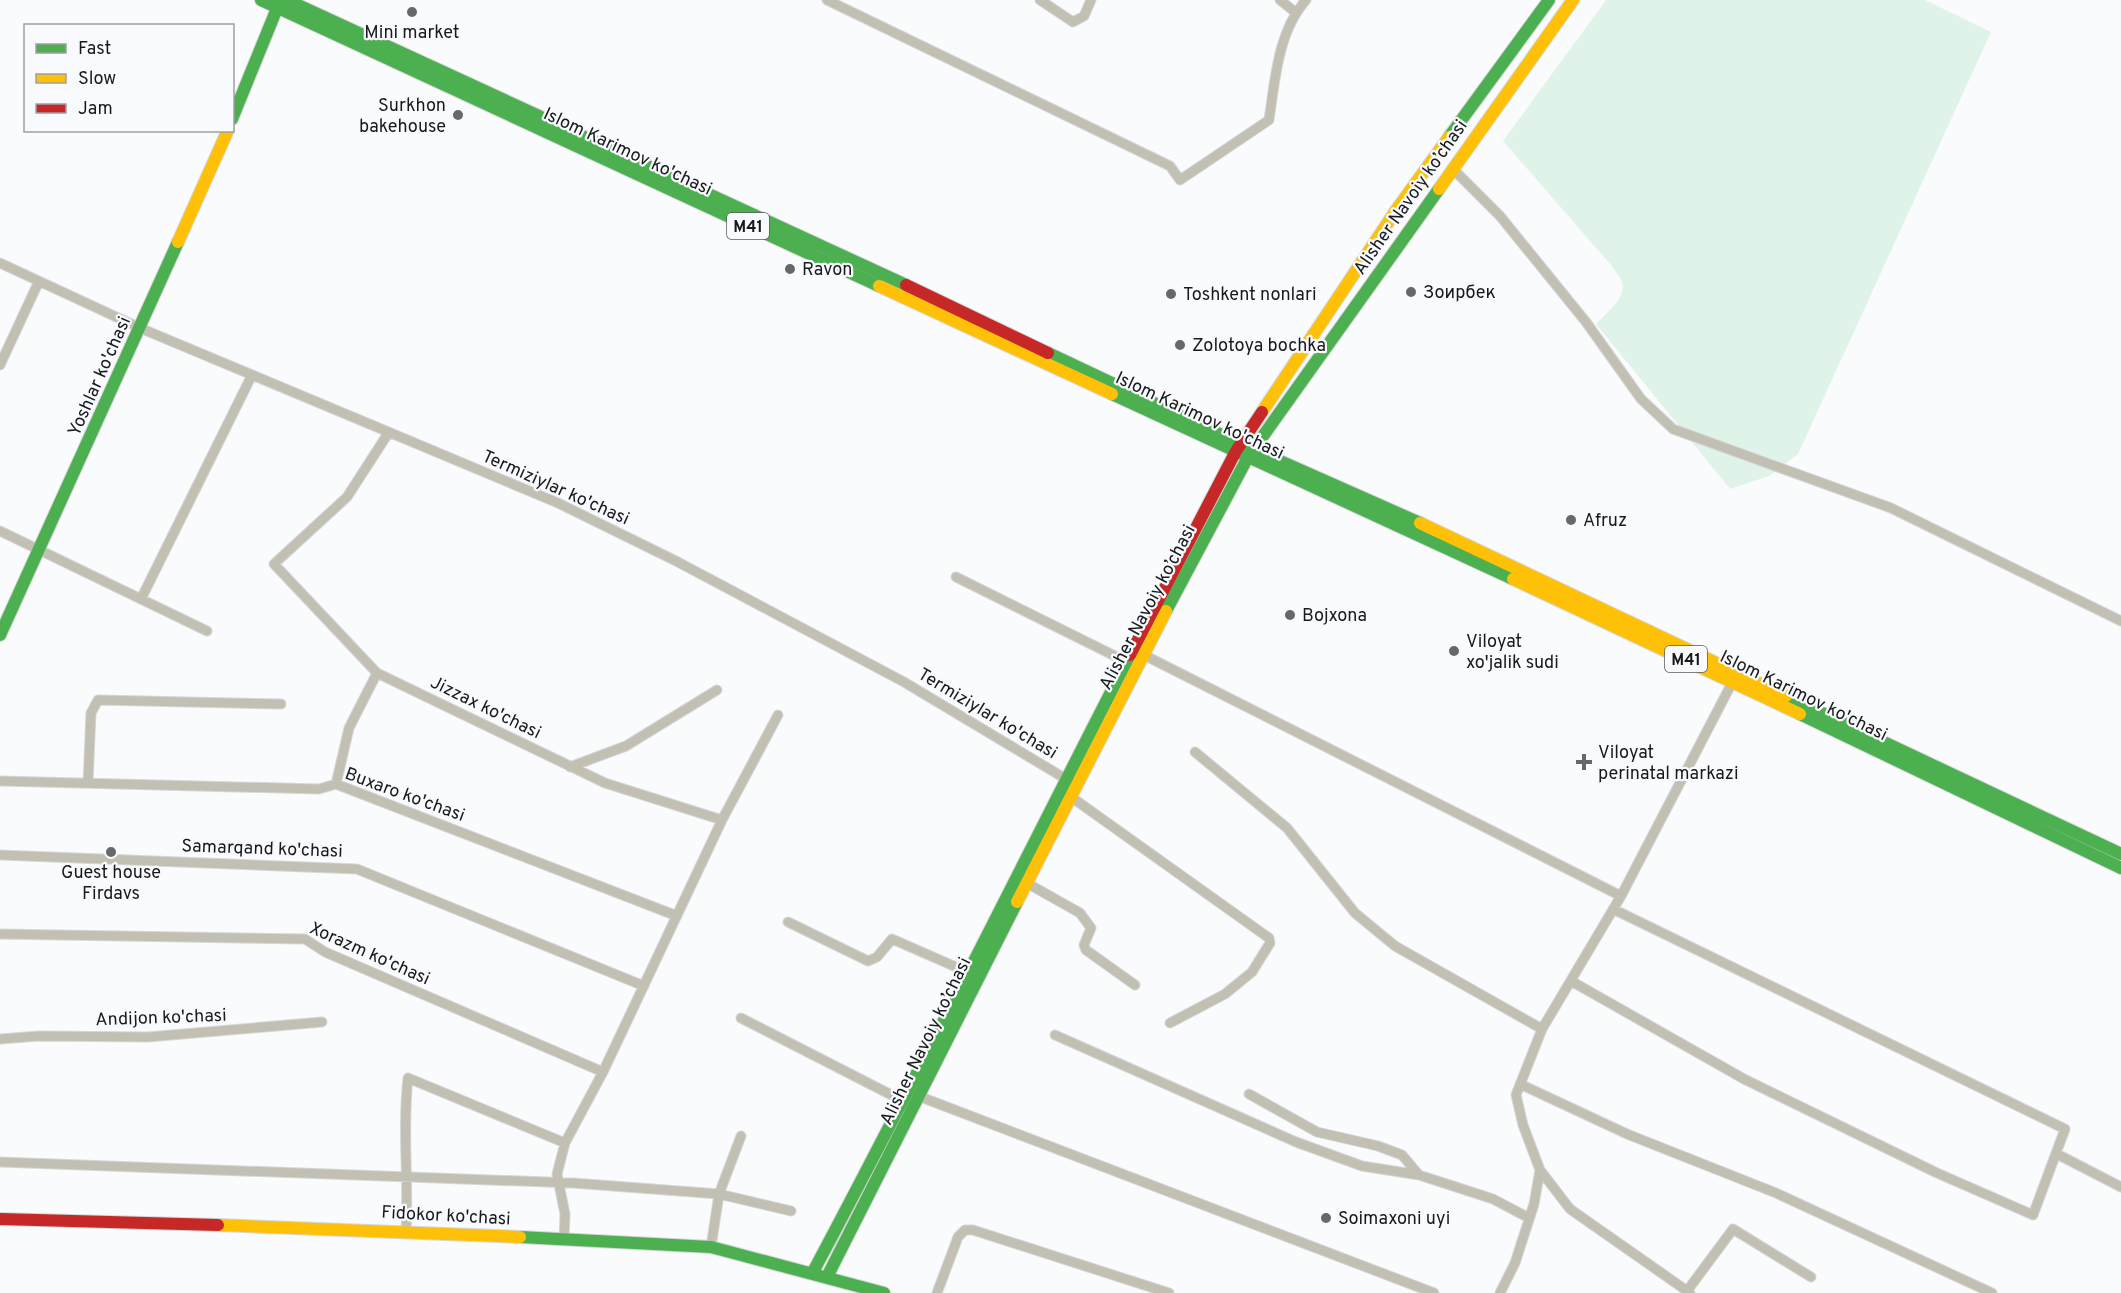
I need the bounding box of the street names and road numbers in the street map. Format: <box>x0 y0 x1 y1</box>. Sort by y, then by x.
street label: Islom Karimov ko'chasi <box>539 103 715 202</box>
street label: Alisher Navoiy ko’chasi <box>1349 116 1473 280</box>
road number: M41 <box>727 213 769 239</box>
street label: Yoshlar ko'chasi <box>64 313 137 440</box>
street label: Islom Karimov ko'chasi <box>1111 367 1287 466</box>
street label: Termiziylar ko'chasi <box>478 446 633 531</box>
street label: Alisher Navoiy ko’chasi <box>1095 521 1202 694</box>
road number: M41 <box>1665 646 1707 672</box>
street label: Islom Karimov ko'chasi <box>1716 646 1891 747</box>
street label: Termiziylar ko'chasi <box>913 663 1061 765</box>
street label: Jizzax ko'chasi <box>426 672 545 745</box>
street label: Buxaro ko'chasi <box>341 763 468 828</box>
street label: Samarqand ko'chasi <box>181 835 343 864</box>
street label: Xorazm ko'chasi <box>306 918 433 991</box>
street label: Alisher Navoiy ko’chasi <box>876 954 977 1129</box>
street label: Andijon ko'chasi <box>95 1005 227 1032</box>
street label: Fidokor ko'chasi <box>381 1202 511 1231</box>

